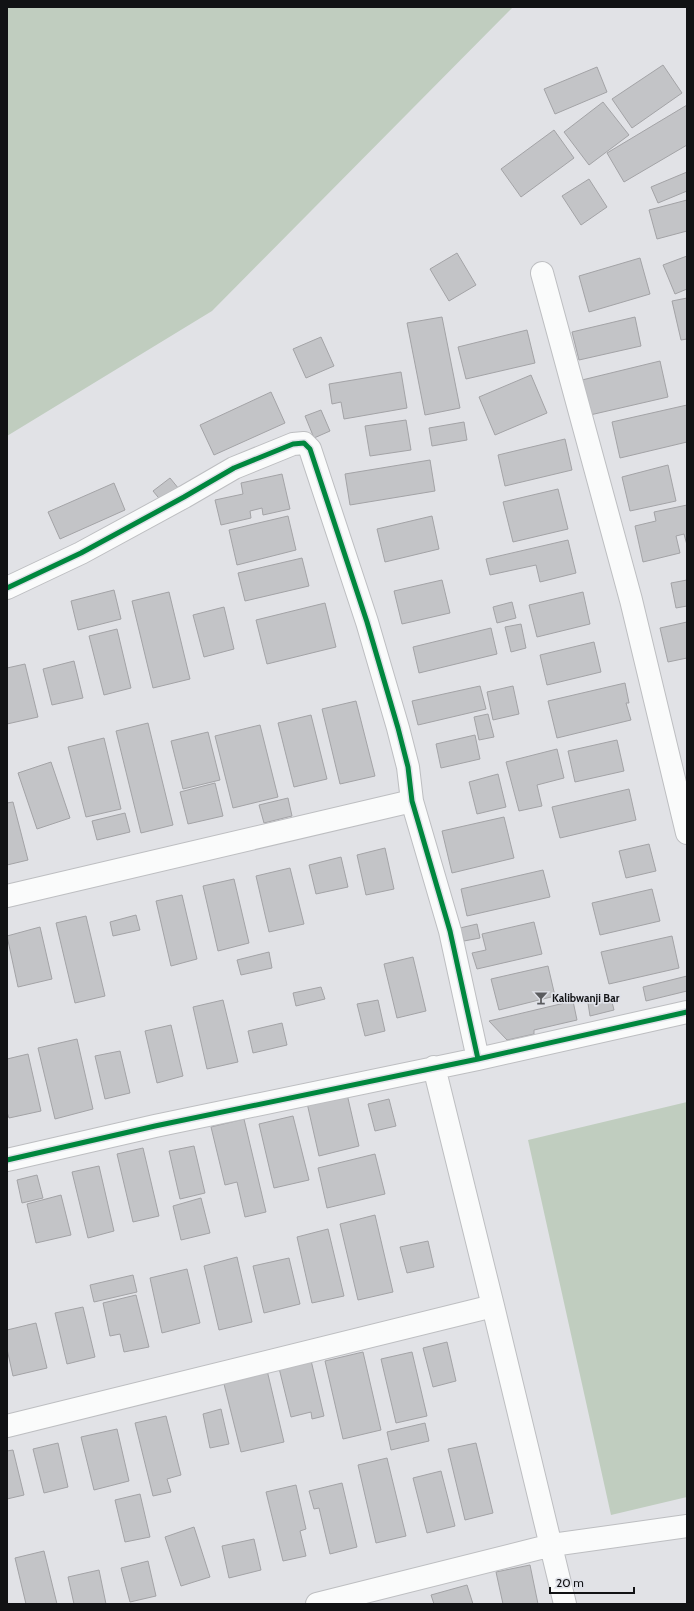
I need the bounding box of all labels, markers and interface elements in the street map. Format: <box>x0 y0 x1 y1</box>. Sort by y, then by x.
bar icon: Kalibwanji Bar <box>533 990 549 1006</box>
place label: Kalibwanji Bar <box>552 991 620 1005</box>
scale bar <box>550 1569 634 1595</box>
text: 20 m <box>556 1575 584 1590</box>

